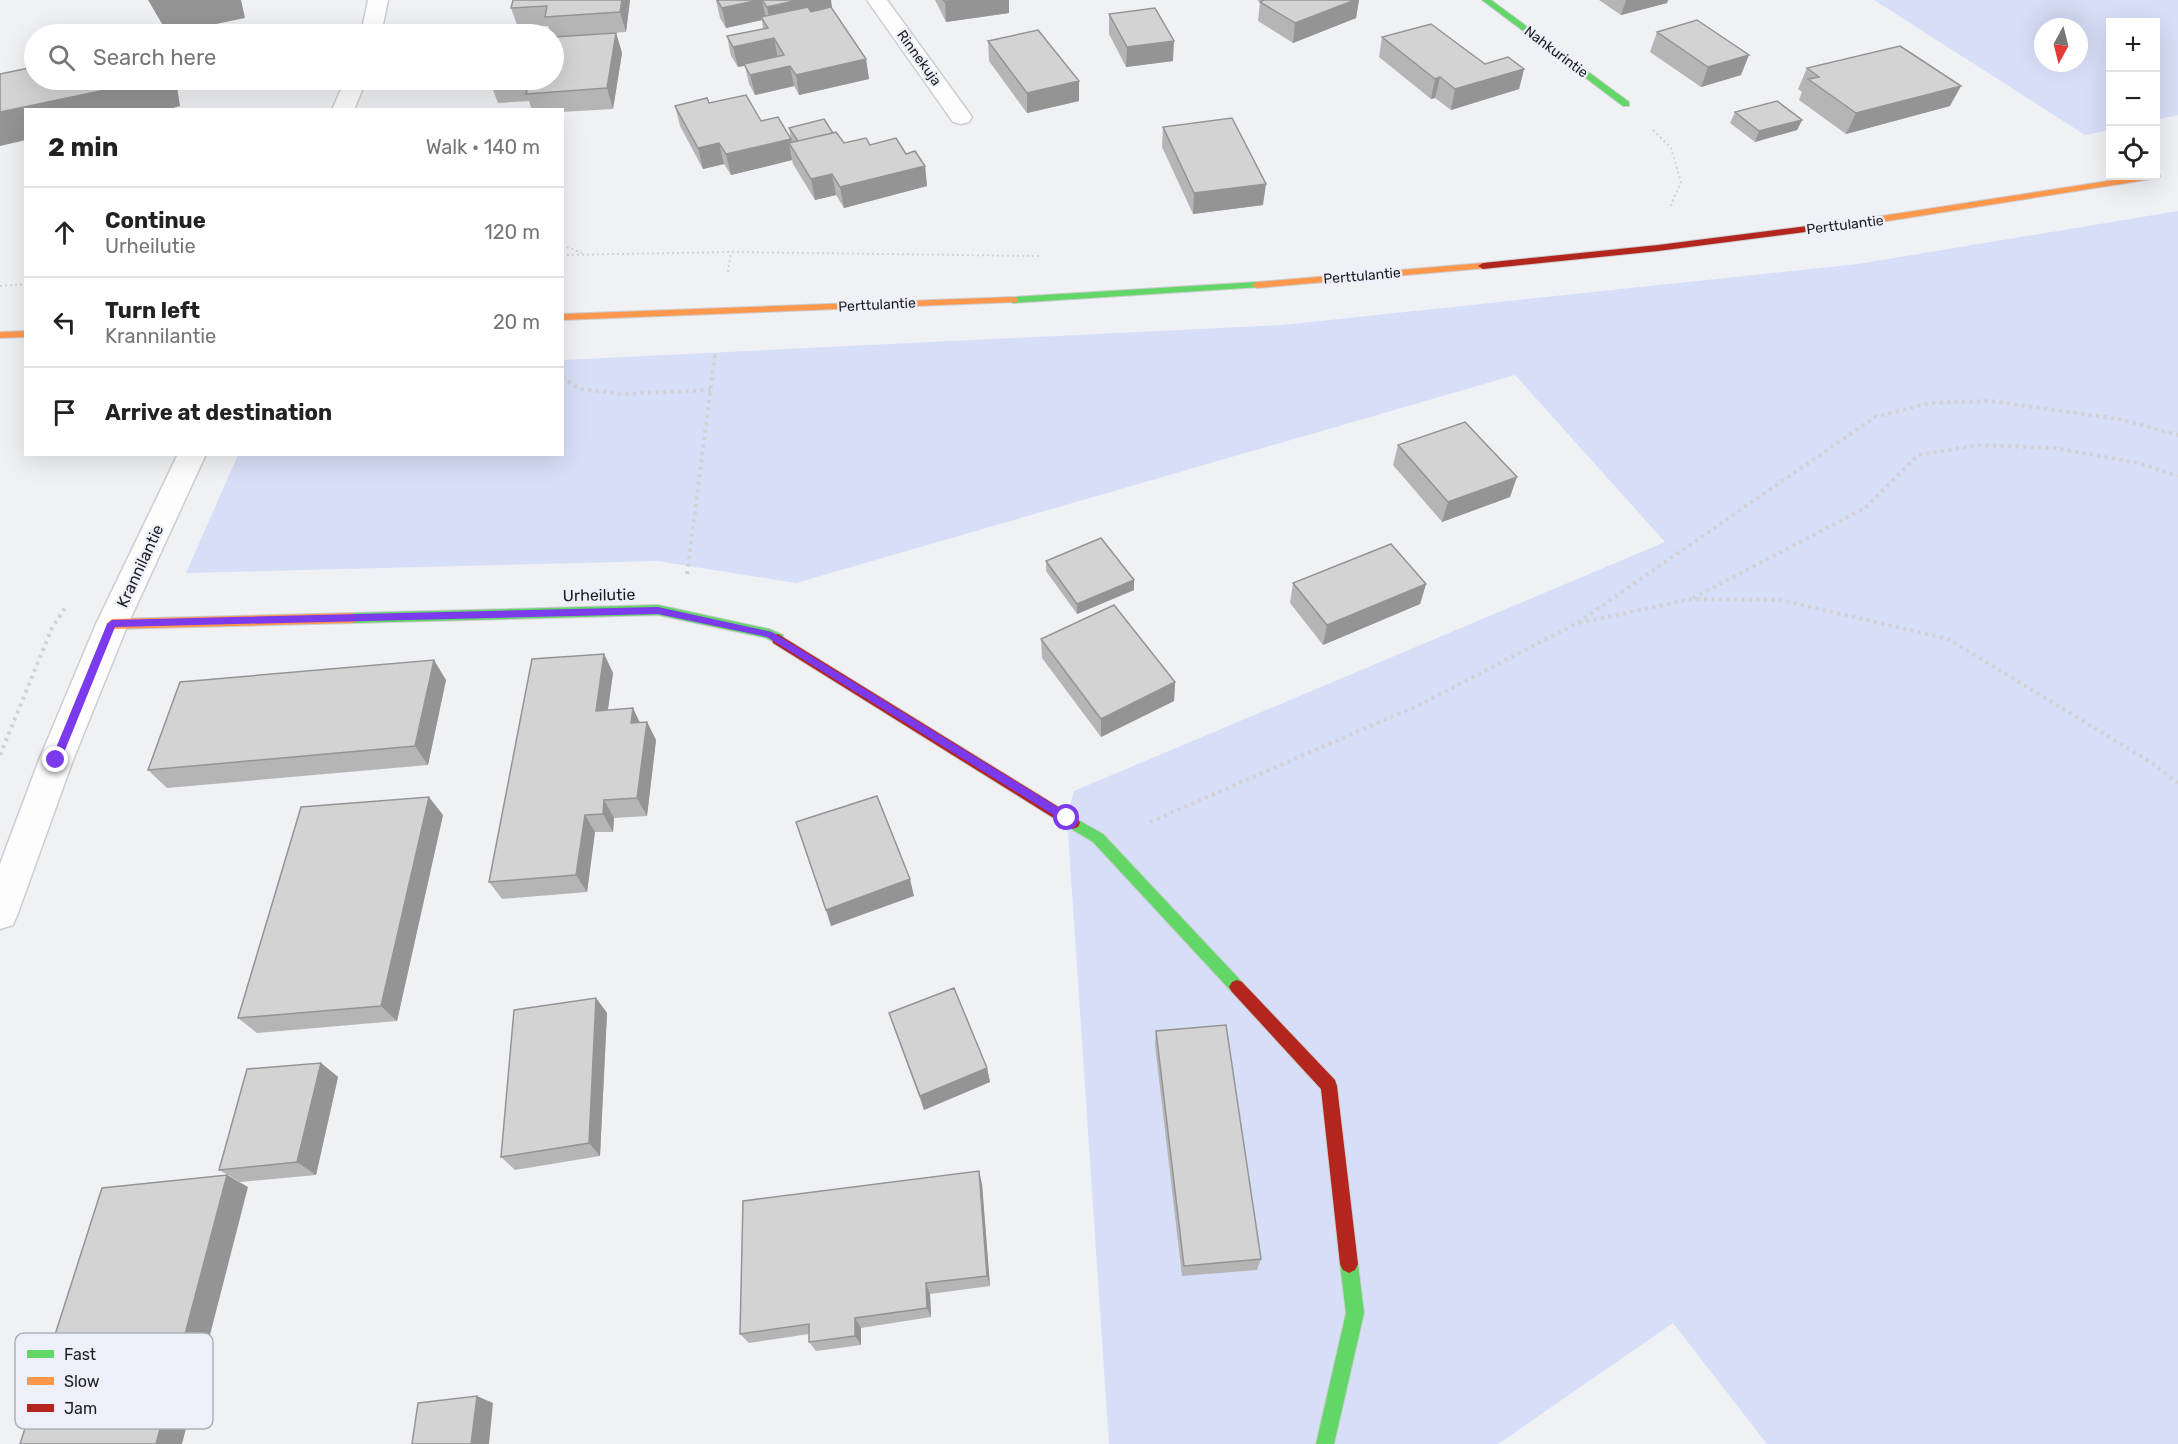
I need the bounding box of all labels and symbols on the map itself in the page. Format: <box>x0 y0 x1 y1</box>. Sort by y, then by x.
north arrow <box>2034 18 2088 72</box>
street label: Nahkurintie <box>1521 23 1591 82</box>
street label: Rinnekuja <box>893 27 945 89</box>
street label: Perttulantie <box>1805 212 1885 238</box>
street label: Perttulantie <box>1323 264 1402 288</box>
street label: Perttulantie <box>838 294 916 316</box>
street label: Krannilantie <box>113 522 167 610</box>
street label: Urheilutie <box>563 585 635 605</box>
route end <box>42 746 68 772</box>
route start <box>1053 804 1079 830</box>
legend <box>15 1333 213 1429</box>
text: Fast <box>64 1345 96 1364</box>
text: Slow <box>64 1372 100 1391</box>
text: Jam <box>64 1399 97 1418</box>

